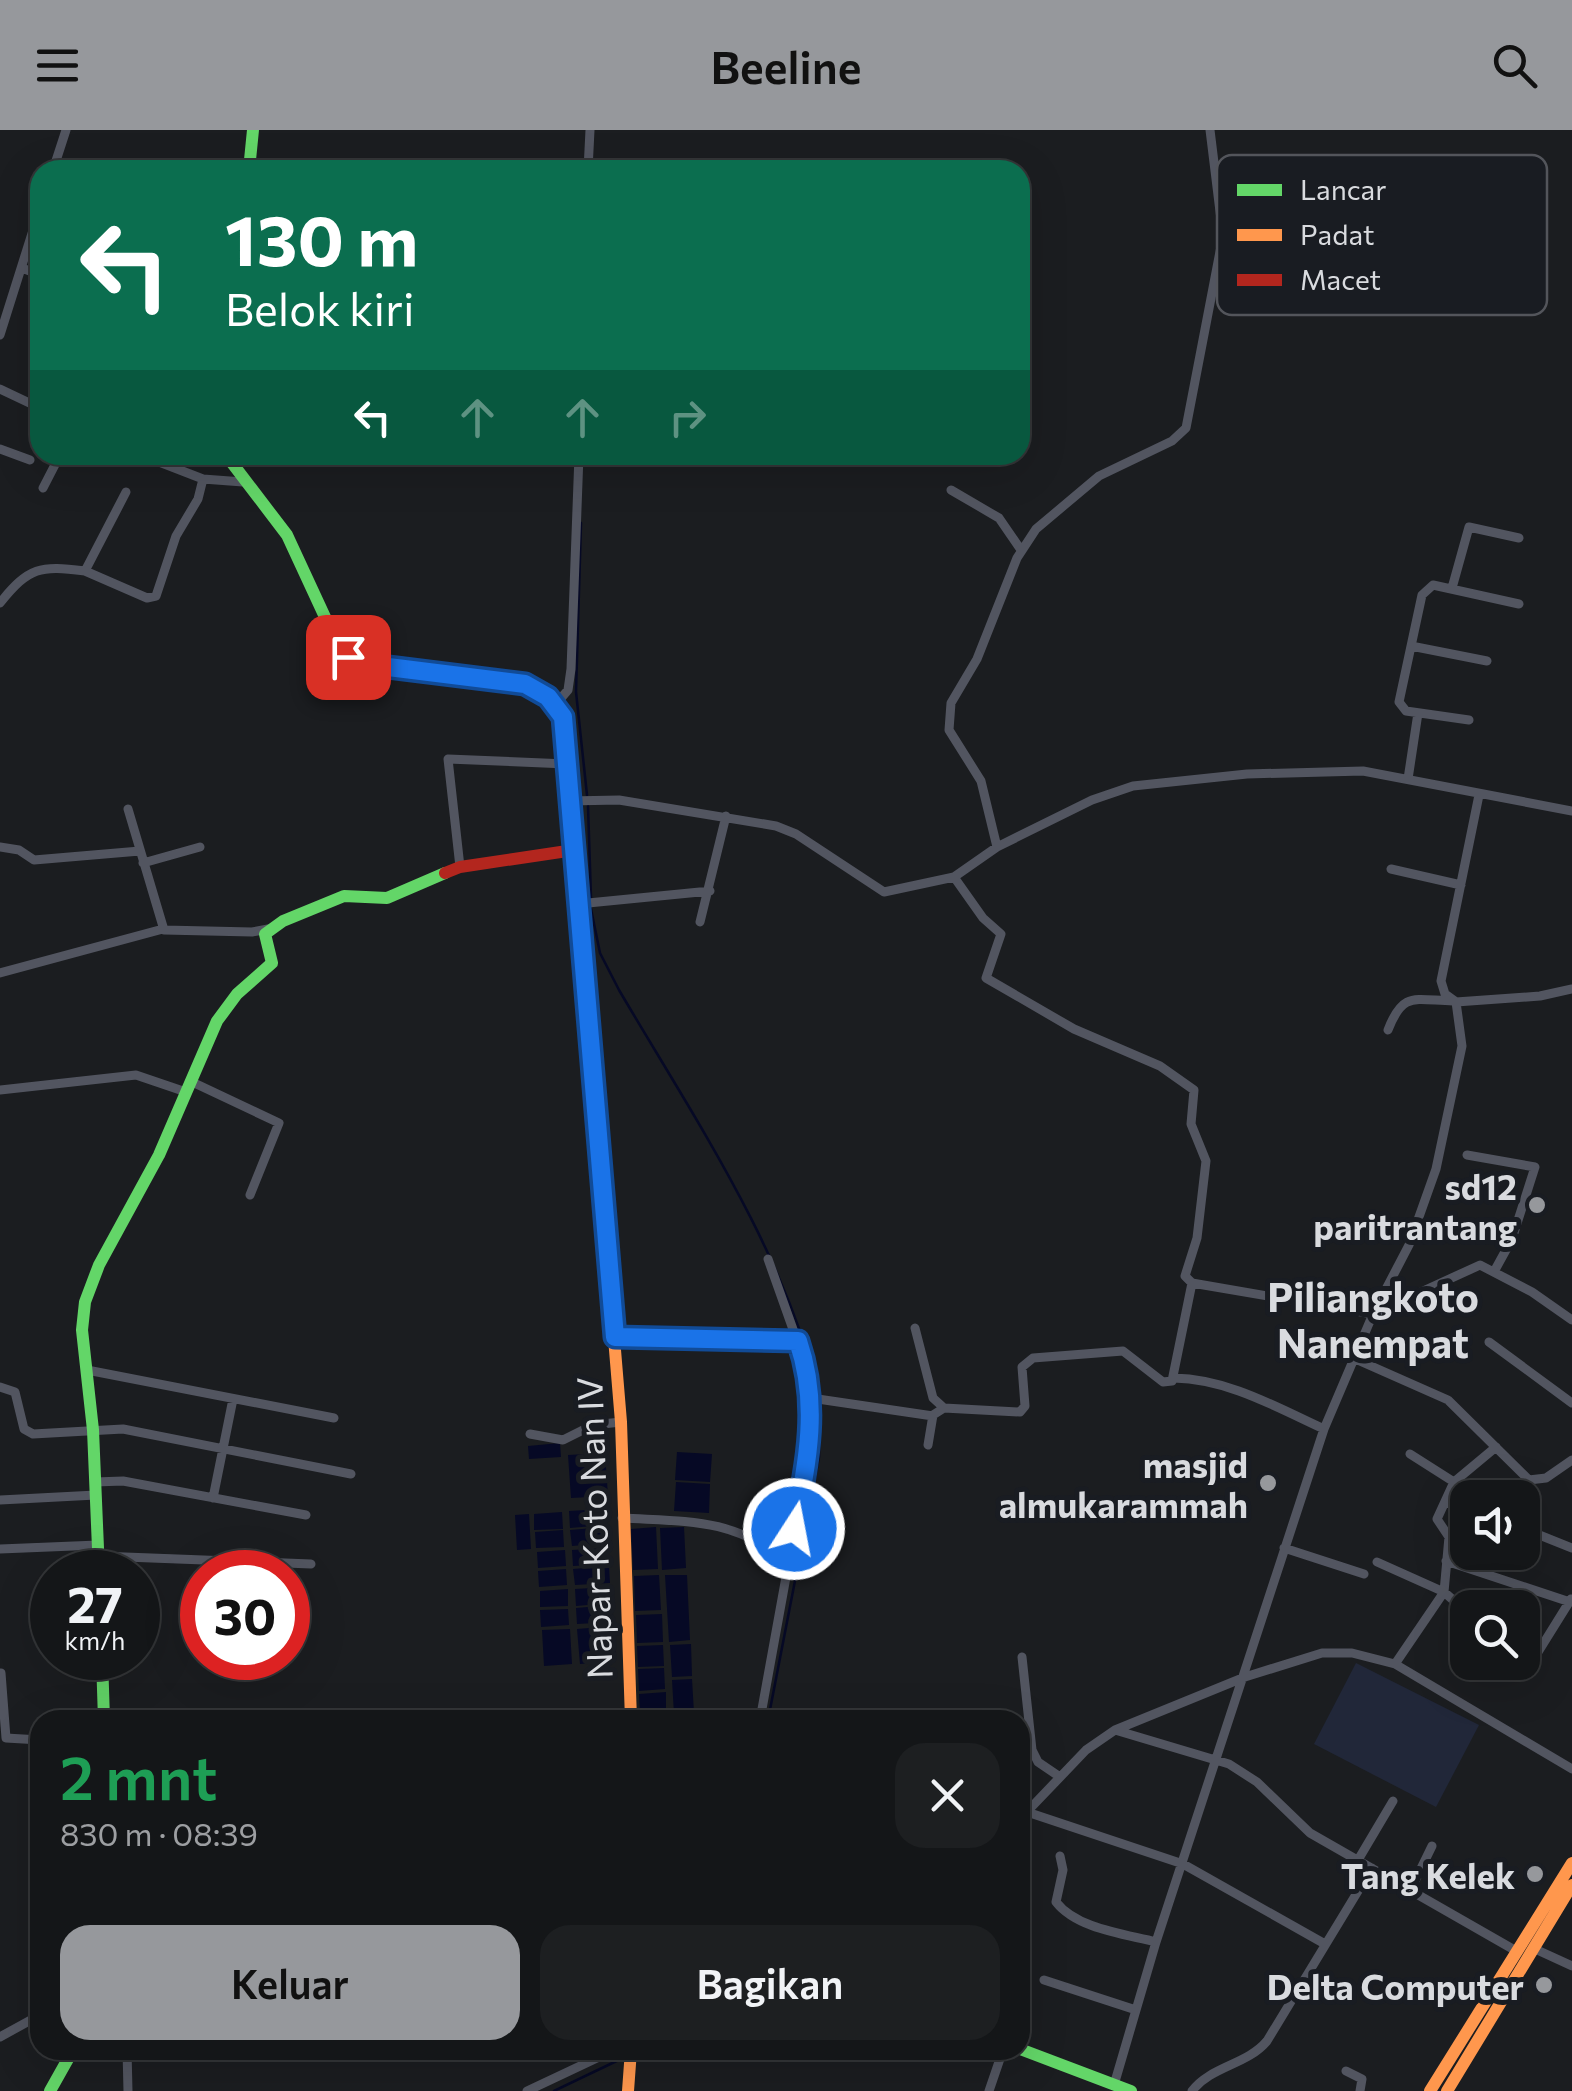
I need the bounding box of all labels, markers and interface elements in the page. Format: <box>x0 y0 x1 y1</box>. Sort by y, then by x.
icon: menu <box>30 38 85 93</box>
text: Beeline <box>711 38 861 93</box>
icon: search <box>1487 38 1542 93</box>
legend <box>1217 155 1547 315</box>
text: Lancar <box>1300 172 1386 206</box>
text: 130 m <box>225 195 418 280</box>
icon: left <box>60 200 190 330</box>
text: Padat <box>1300 217 1375 251</box>
text: Macet <box>1300 262 1381 296</box>
text: Belok kiri <box>225 280 415 335</box>
icon: left <box>345 390 400 445</box>
icon: ahead <box>450 390 505 445</box>
icon: ahead <box>555 390 610 445</box>
icon: right <box>660 390 715 445</box>
pin <box>306 615 391 700</box>
icon: arrive <box>321 630 376 685</box>
place label: sd12 paritrantang <box>1313 1164 1517 1247</box>
marker: sd12 paritrantang <box>1526 1194 1548 1216</box>
district label: Piliangkoto Nanempat <box>1267 1271 1479 1366</box>
street label: Napar-Koto Nan IV <box>566 1376 620 1680</box>
place label: masjid almukarammah <box>999 1442 1248 1525</box>
marker: masjid almukarammah <box>1257 1472 1279 1494</box>
position arrow <box>742 1477 846 1581</box>
map controls <box>1450 1480 1540 1680</box>
button: sound <box>1450 1480 1540 1570</box>
speed limit sign: 30 <box>180 1550 310 1680</box>
text: 27 <box>67 1572 123 1633</box>
button: search <box>1450 1590 1540 1680</box>
text: km/h <box>65 1625 125 1655</box>
text: 2 mnt <box>60 1739 217 1812</box>
button: close <box>895 1743 1000 1848</box>
text: 830 m · 08:39 <box>60 1813 258 1853</box>
place label: Tang Kelek <box>1341 1853 1515 1896</box>
marker: Tang Kelek <box>1524 1863 1546 1885</box>
button: Keluar <box>60 1925 520 2040</box>
button: Bagikan <box>540 1925 1000 2040</box>
place label: Delta Computer <box>1267 1964 1524 2007</box>
marker: Delta Computer <box>1533 1974 1555 1996</box>

